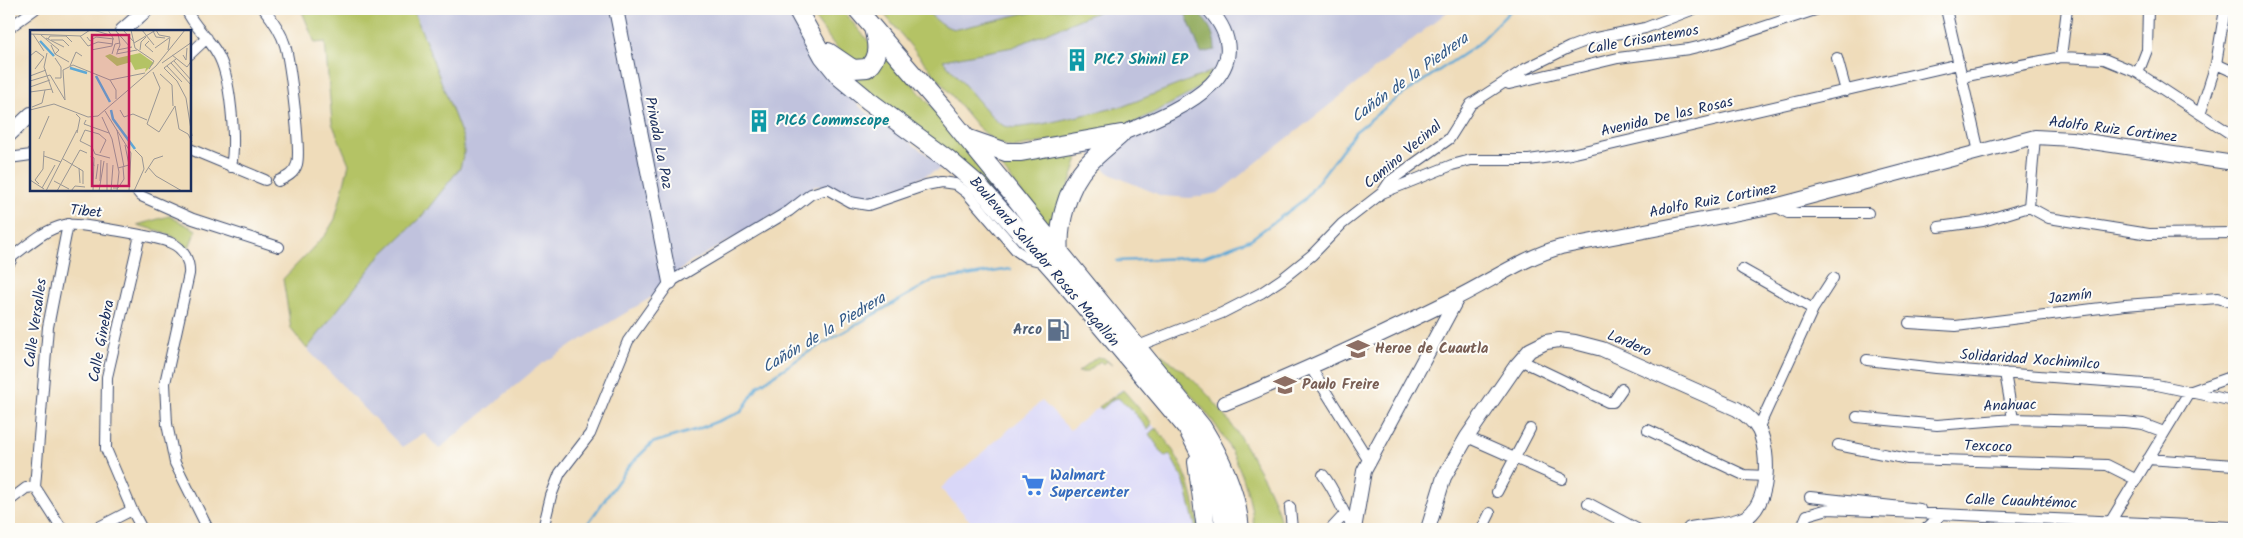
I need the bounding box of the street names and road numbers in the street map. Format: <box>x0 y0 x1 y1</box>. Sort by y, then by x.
street label: Calle Crisantemos <box>1585 18 1701 62</box>
street label: Avenida De las Rosas <box>1598 90 1736 144</box>
street label: Privada La Paz <box>637 95 679 192</box>
street label: Adolfo Ruiz Cortinez <box>2047 110 2179 150</box>
street label: Camino Vecinal <box>1359 115 1448 195</box>
street label: Boulevard Salvador Rosas Magallón <box>963 171 1125 353</box>
street label: Adolfo Ruiz Cortinez <box>1647 177 1779 225</box>
street label: Tibet <box>69 199 103 225</box>
street label: Calle Versalles <box>18 276 54 369</box>
street label: Jazmín <box>2047 282 2093 312</box>
street label: Calle Ginebra <box>82 298 122 384</box>
street label: Lardero <box>1603 324 1655 364</box>
street label: Solidaridad Xochimilco <box>1959 343 2101 377</box>
street label: Anahuac <box>1983 393 2037 419</box>
street label: Texcoco <box>1964 434 2013 460</box>
street label: Calle Cuauhtémoc <box>1964 488 2078 516</box>

